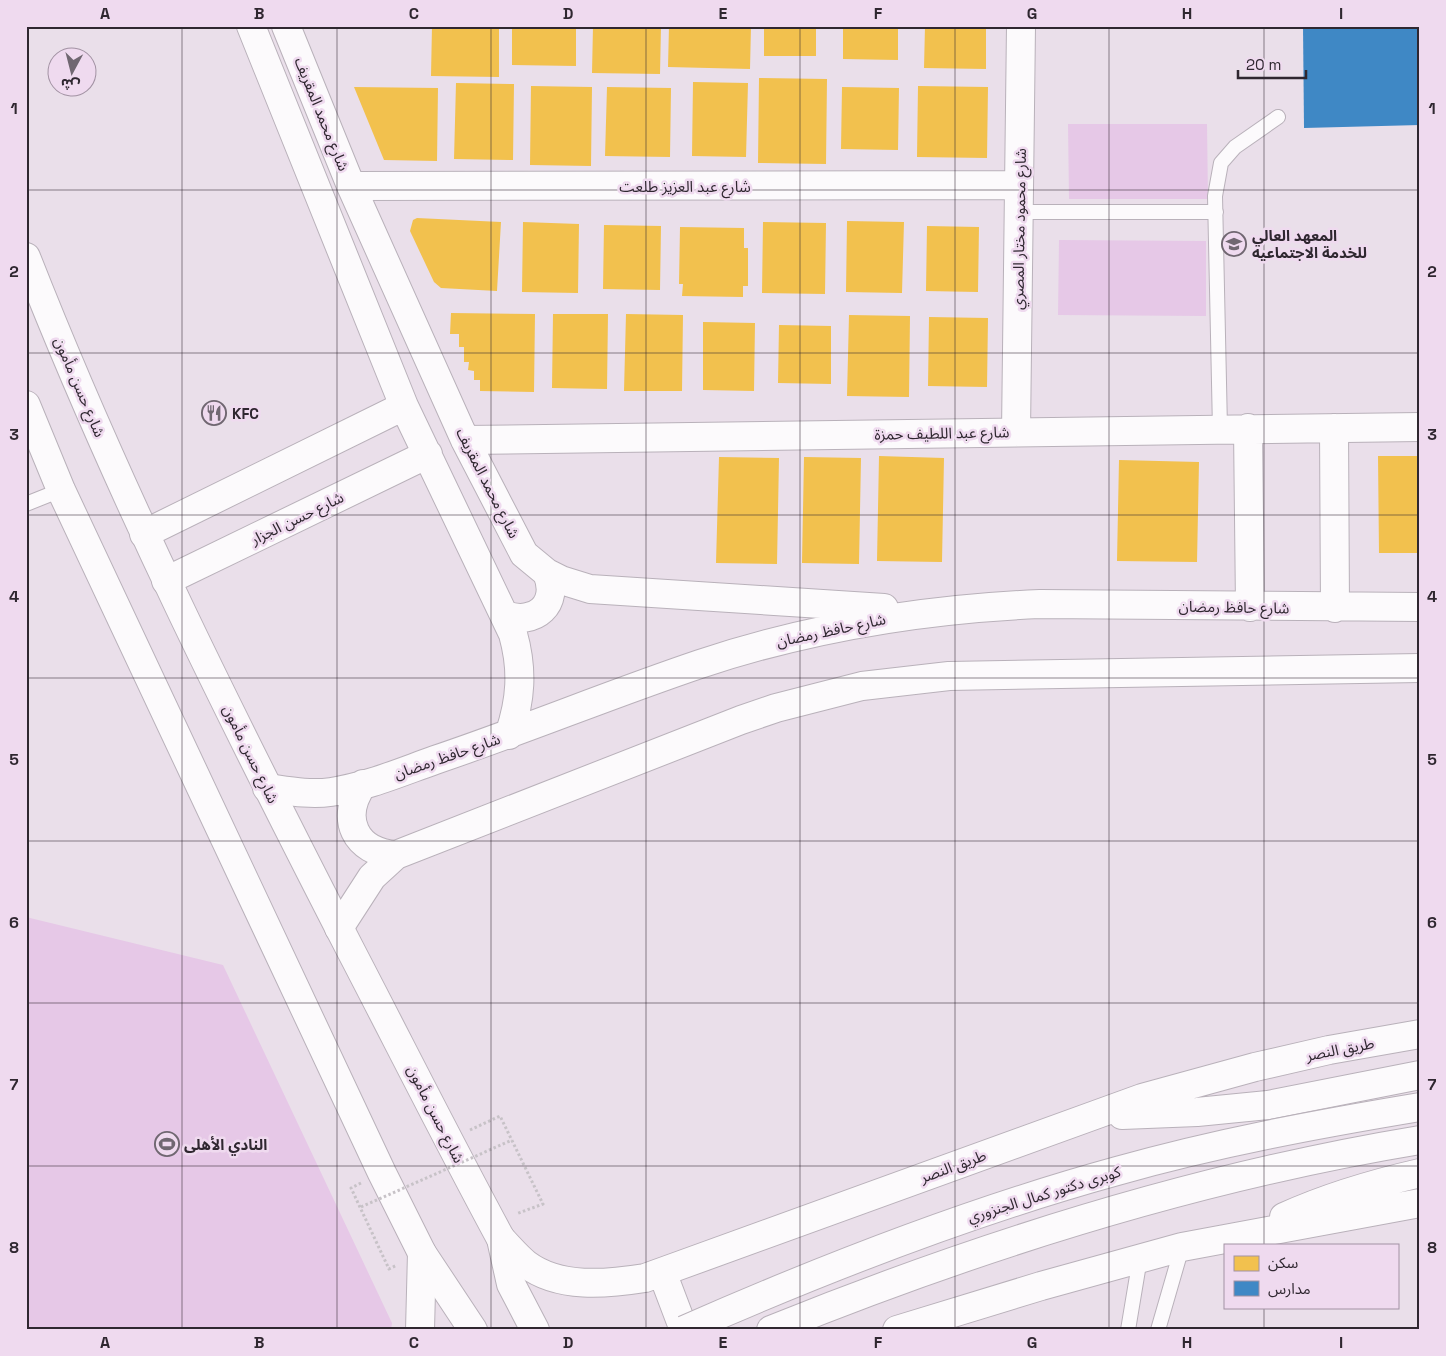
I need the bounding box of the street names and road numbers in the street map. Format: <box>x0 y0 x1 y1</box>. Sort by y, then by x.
street label: شارع محمد المقريف <box>288 54 354 175</box>
street label: شارع محمود مختار المصري <box>1008 148 1033 310</box>
street label: شارع عبد العزيز طلعت <box>619 177 751 199</box>
street label: شارع حسن مأمون <box>48 334 110 441</box>
street label: شارع عبد اللطيف حمزة <box>874 422 1010 447</box>
street label: شارع محمد المقريف <box>449 425 524 543</box>
street label: شارع حسن الجزار <box>246 487 348 552</box>
street label: شارع حافظ رمضان <box>1178 597 1290 620</box>
street label: شارع حافظ رمضان <box>775 609 888 654</box>
street label: شارع حسن مأمون <box>216 702 283 808</box>
street label: شارع حافظ رمضان <box>391 729 504 786</box>
street label: طريق النصر <box>1303 1033 1376 1066</box>
street label: شارع حسن مأمون <box>401 1062 469 1168</box>
street label: طريق النصر <box>916 1145 989 1188</box>
street label: كوبرى دكتور كمال الجنزوري <box>965 1161 1124 1229</box>

